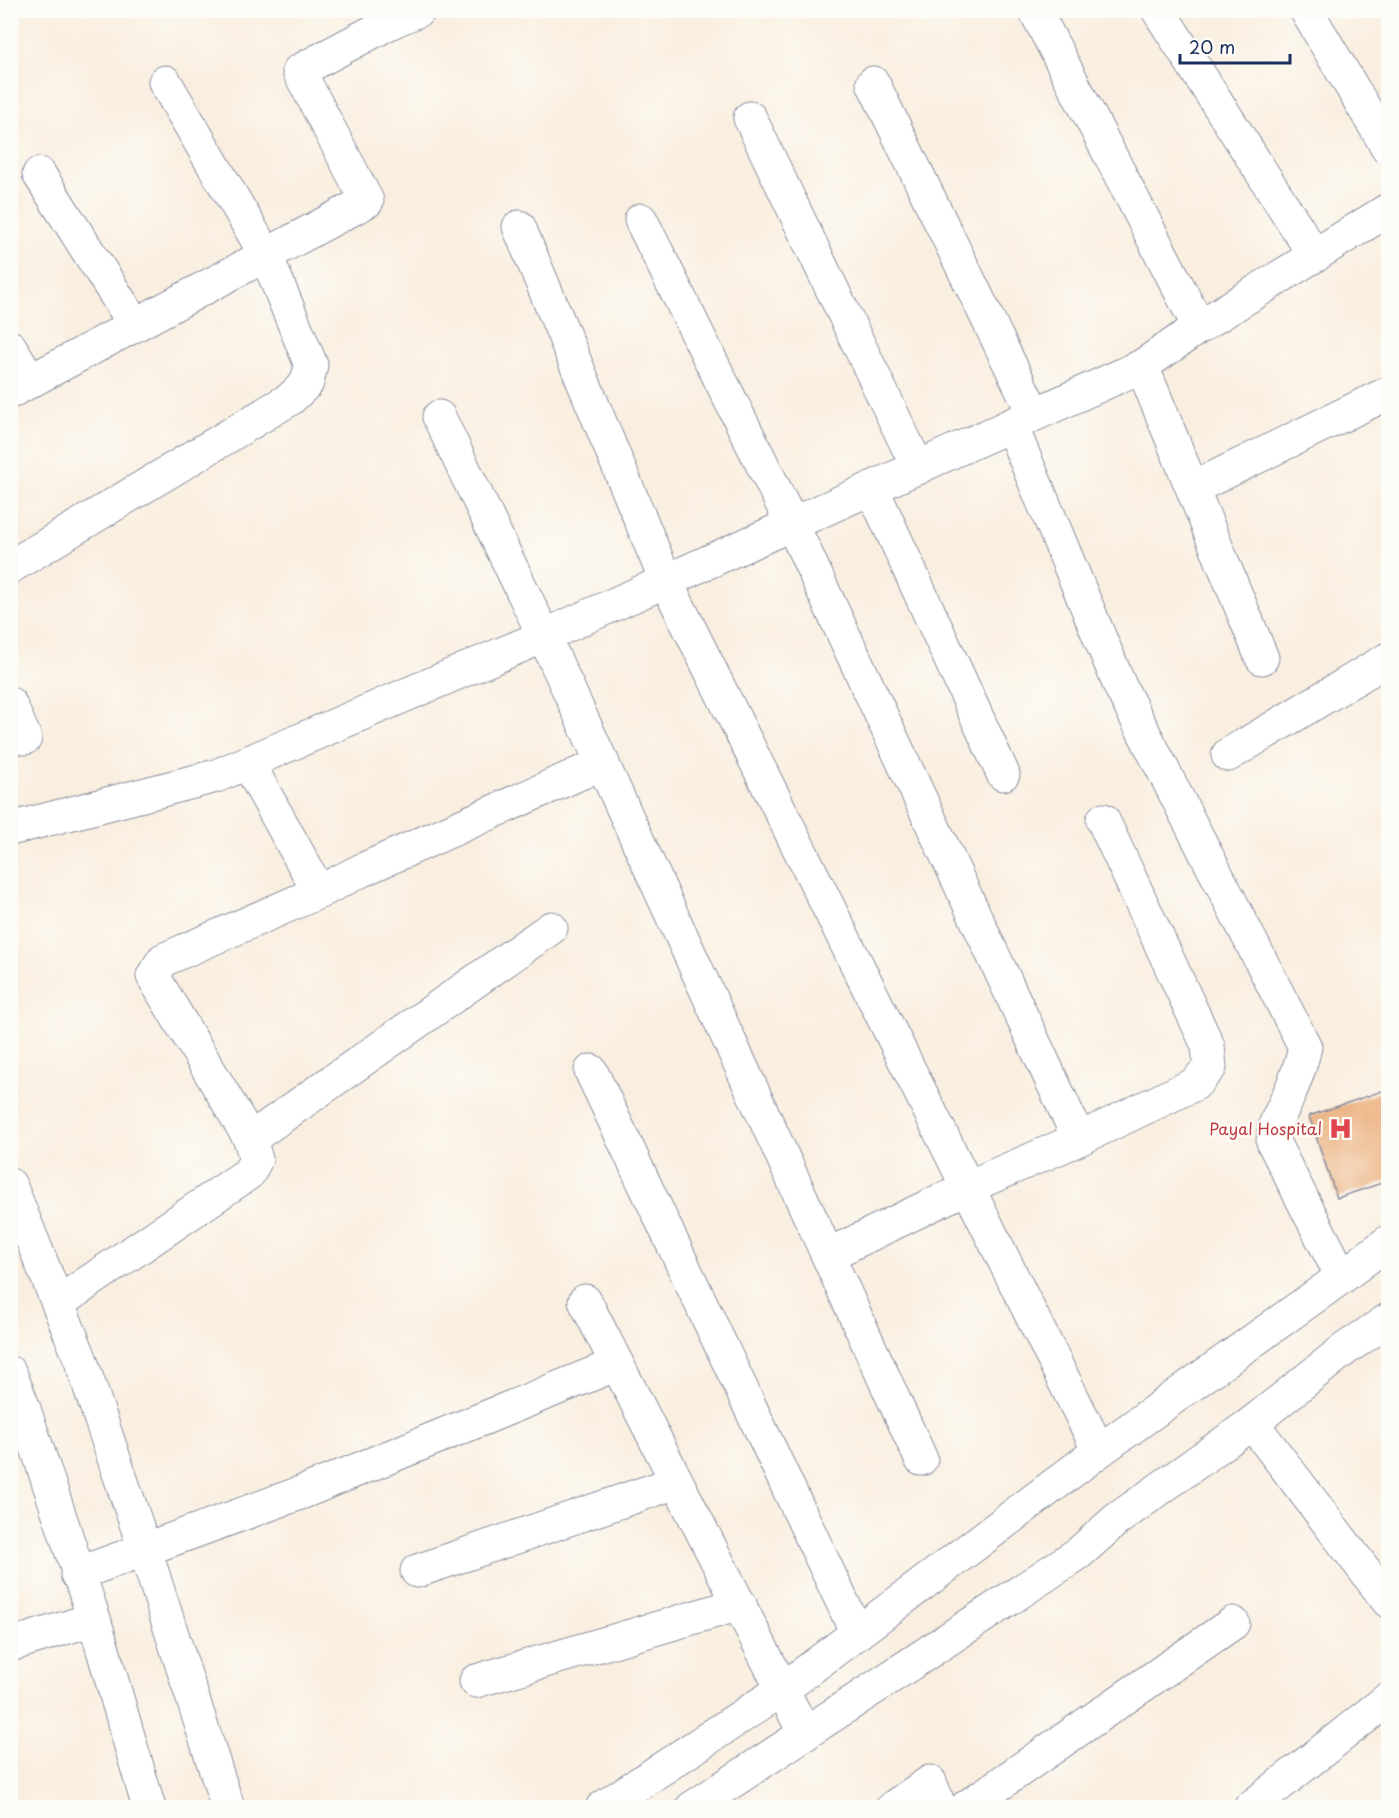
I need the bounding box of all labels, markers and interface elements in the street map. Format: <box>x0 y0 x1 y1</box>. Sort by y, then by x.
scale bar <box>1180 27 1290 65</box>
text: 20 m <box>1189 33 1235 60</box>
place label: Payal Hospital <box>1209 1116 1322 1140</box>
hospital icon: Payal Hospital <box>1327 1116 1353 1142</box>

